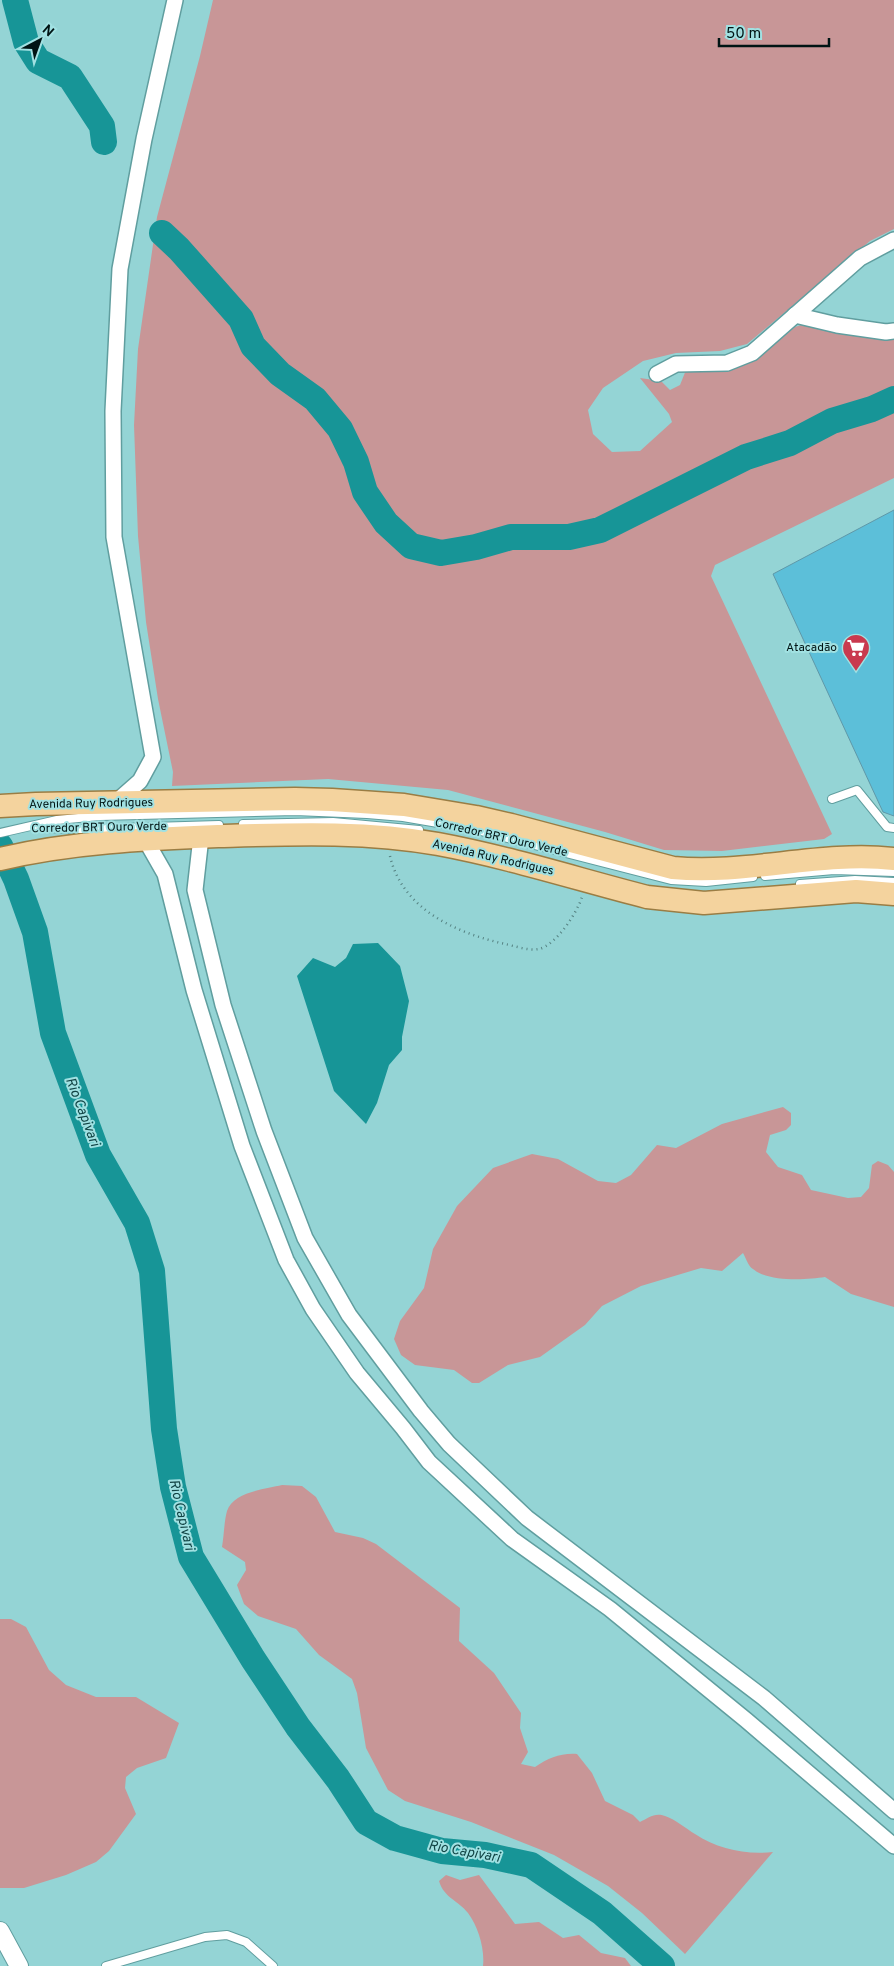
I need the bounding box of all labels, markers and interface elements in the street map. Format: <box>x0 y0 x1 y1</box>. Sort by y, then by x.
north arrow <box>15 15 65 65</box>
scale bar <box>719 15 829 47</box>
text: N <box>38 22 57 41</box>
text: 50 m <box>726 25 761 44</box>
supermarket icon: Atacadão <box>841 633 871 672</box>
place label: Atacadão <box>786 640 837 656</box>
street label: Avenida Ruy Rodrigues <box>29 795 153 813</box>
street label: Corredor BRT Ouro Verde <box>433 815 569 861</box>
street label: Corredor BRT Ouro Verde <box>31 819 167 837</box>
street label: Avenida Ruy Rodrigues <box>431 836 555 880</box>
water label: Rio Capivari <box>61 1075 103 1150</box>
water label: Rio Capivari <box>165 1478 198 1554</box>
water label: Rio Capivari <box>427 1837 503 1867</box>

